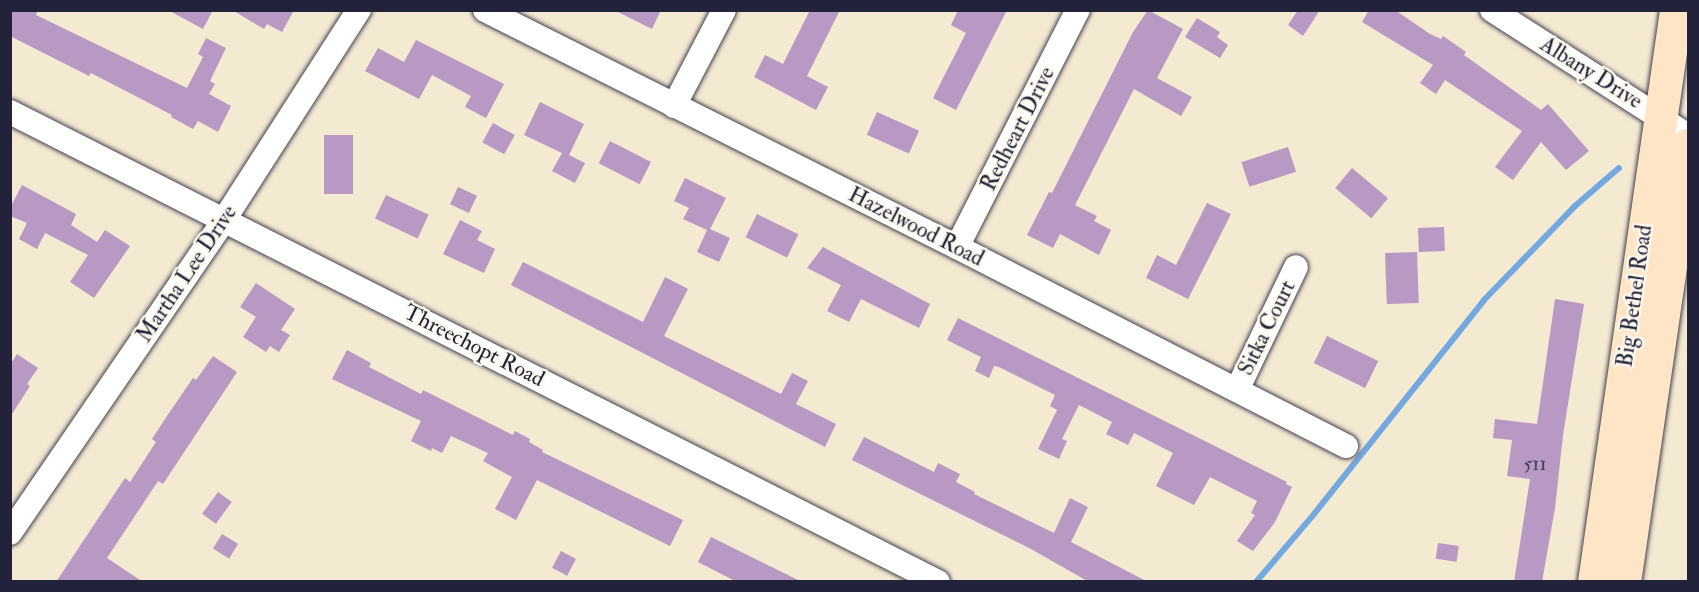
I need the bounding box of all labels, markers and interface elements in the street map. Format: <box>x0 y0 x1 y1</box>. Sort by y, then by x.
street label: Albany Drive <box>1535 31 1647 115</box>
street label: Redheart Drive <box>975 63 1061 195</box>
street label: Hazelwood Road <box>844 182 988 272</box>
street label: Martha Lee Drive <box>131 200 243 348</box>
street label: Big Bethel Road <box>1612 223 1658 369</box>
street label: Sitka Court <box>1233 276 1301 380</box>
street label: Threechopt Road <box>399 299 549 393</box>
house number: 511 <box>1523 451 1547 475</box>

